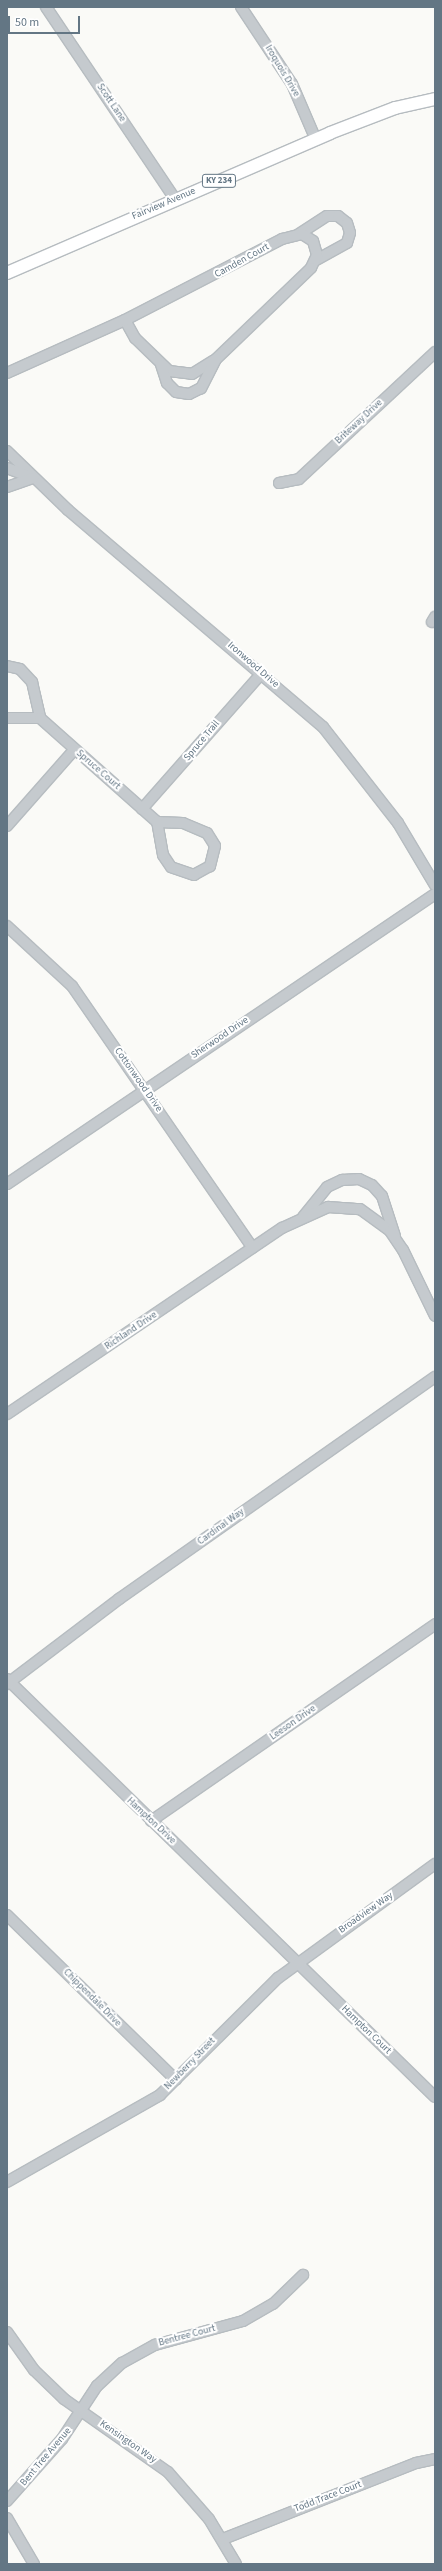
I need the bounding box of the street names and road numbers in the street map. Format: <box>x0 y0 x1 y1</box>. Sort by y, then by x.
street label: Iroquois Drive <box>262 43 302 99</box>
street label: Scott Lane <box>94 81 128 125</box>
road number: KY 234 <box>201 174 237 188</box>
street label: Fairview Avenue <box>130 185 198 223</box>
street label: Camden Court <box>213 241 271 281</box>
street label: Briteway Drive <box>333 397 385 447</box>
street label: Ironwood Drive <box>225 639 281 691</box>
street label: Spruce Trail <box>182 718 222 764</box>
street label: Spruce Court <box>73 748 123 792</box>
street label: Sherwood Drive <box>189 1014 251 1062</box>
street label: Cottonwood Drive <box>111 1046 165 1114</box>
street label: Richland Drive <box>103 1309 159 1353</box>
street label: Cardinal Way <box>195 1506 247 1548</box>
street label: Leeson Drive <box>268 1703 318 1743</box>
street label: Hampton Drive <box>124 1795 178 1847</box>
street label: Broadview Way <box>336 1890 396 1936</box>
street label: Chippendale Drive <box>61 1967 123 2029</box>
street label: Hampton Court <box>339 2003 393 2057</box>
street label: Newberry Street <box>162 2035 218 2093</box>
street label: Bentree Court <box>157 2323 217 2349</box>
street label: Kensington Way <box>97 2418 159 2466</box>
street label: Bent Tree Avenue <box>18 2425 74 2489</box>
street label: Todd Trace Court <box>293 2479 363 2515</box>

